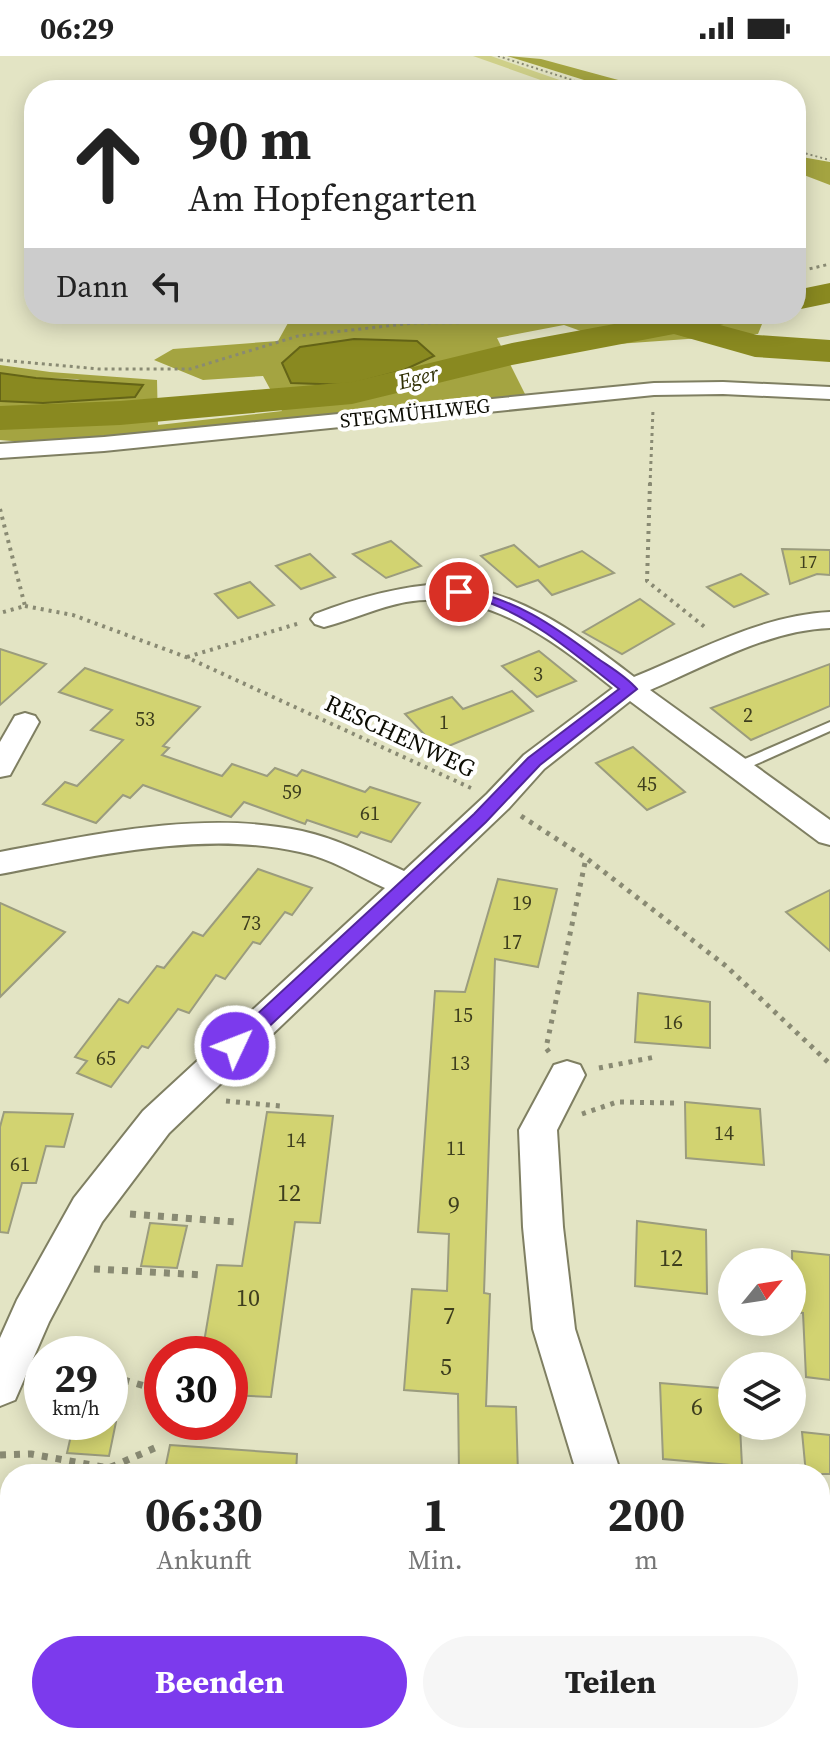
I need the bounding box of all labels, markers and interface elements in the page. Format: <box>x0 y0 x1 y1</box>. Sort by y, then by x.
text: 06:29 <box>40 8 114 49</box>
text: 90 m <box>188 101 311 178</box>
icon: ahead <box>56 112 160 216</box>
text: Am Hopfengarten <box>188 174 477 223</box>
icon: left <box>145 264 189 308</box>
text: Dann <box>56 266 129 307</box>
water label: Eger <box>394 357 443 397</box>
street label: STEGMÜHLWEG <box>339 391 492 435</box>
house number: 17 <box>799 549 817 574</box>
pin <box>425 558 493 626</box>
icon: arrive <box>437 570 481 614</box>
house number: 3 <box>533 660 543 688</box>
street label: RESCHENWEG <box>320 686 481 785</box>
house number: 2 <box>743 701 753 729</box>
house number: 53 <box>135 705 155 733</box>
house number: 1 <box>439 708 449 736</box>
house number: 45 <box>637 770 657 798</box>
house number: 59 <box>282 778 302 806</box>
house number: 61 <box>360 799 380 827</box>
house number: 19 <box>512 889 532 917</box>
house number: 73 <box>241 909 261 937</box>
house number: 17 <box>502 928 522 956</box>
house number: 15 <box>453 1001 473 1029</box>
position arrow <box>193 1004 277 1088</box>
house number: 16 <box>663 1008 683 1036</box>
house number: 65 <box>96 1044 116 1072</box>
house number: 13 <box>450 1049 470 1077</box>
house number: 14 <box>714 1119 734 1147</box>
house number: 14 <box>286 1126 306 1154</box>
house number: 11 <box>446 1134 466 1162</box>
house number: 61 <box>10 1150 30 1178</box>
house number: 12 <box>277 1176 301 1209</box>
house number: 9 <box>448 1188 460 1221</box>
house number: 12 <box>659 1241 683 1274</box>
north arrow <box>718 1248 806 1336</box>
map controls <box>718 1248 806 1440</box>
house number: 10 <box>236 1281 260 1314</box>
house number: 7 <box>443 1299 455 1332</box>
speed limit sign: 30 <box>144 1336 248 1440</box>
house number: 5 <box>440 1350 452 1383</box>
text: 29 <box>54 1351 98 1405</box>
button: layers <box>718 1352 806 1440</box>
house number: 6 <box>691 1390 703 1423</box>
text: km/h <box>52 1394 100 1422</box>
text: 06:30 <box>145 1481 263 1547</box>
text: 1 <box>422 1481 448 1547</box>
text: 200 <box>607 1481 685 1547</box>
text: Ankunft <box>156 1542 251 1578</box>
text: Min. <box>408 1542 463 1578</box>
text: m <box>635 1542 658 1578</box>
button: Beenden <box>32 1636 407 1728</box>
button: Teilen <box>423 1636 798 1728</box>

